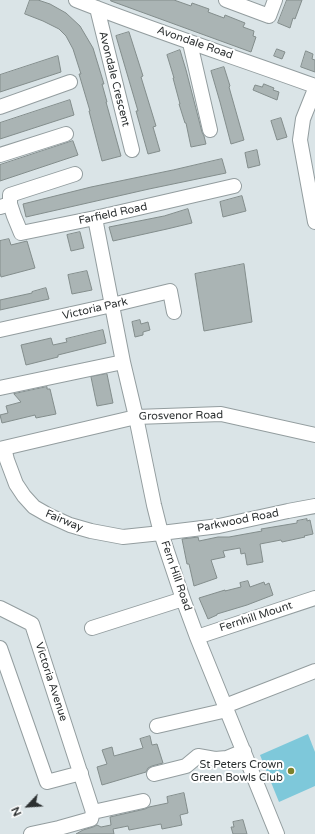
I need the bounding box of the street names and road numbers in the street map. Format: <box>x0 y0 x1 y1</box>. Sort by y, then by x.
street label: Avondale Road <box>155 24 235 62</box>
street label: Avondale Crescent <box>96 30 132 128</box>
street label: Farfield Road <box>78 200 148 228</box>
street label: Victoria Park <box>61 295 129 323</box>
street label: Grosvenor Road <box>139 409 223 423</box>
street label: Fairway <box>43 507 85 535</box>
street label: Parkwood Road <box>196 507 280 535</box>
street label: Fern Hill Road <box>158 539 194 613</box>
street label: Fernhill Mount <box>218 599 294 635</box>
street label: Victoria Avenue <box>32 641 70 723</box>

